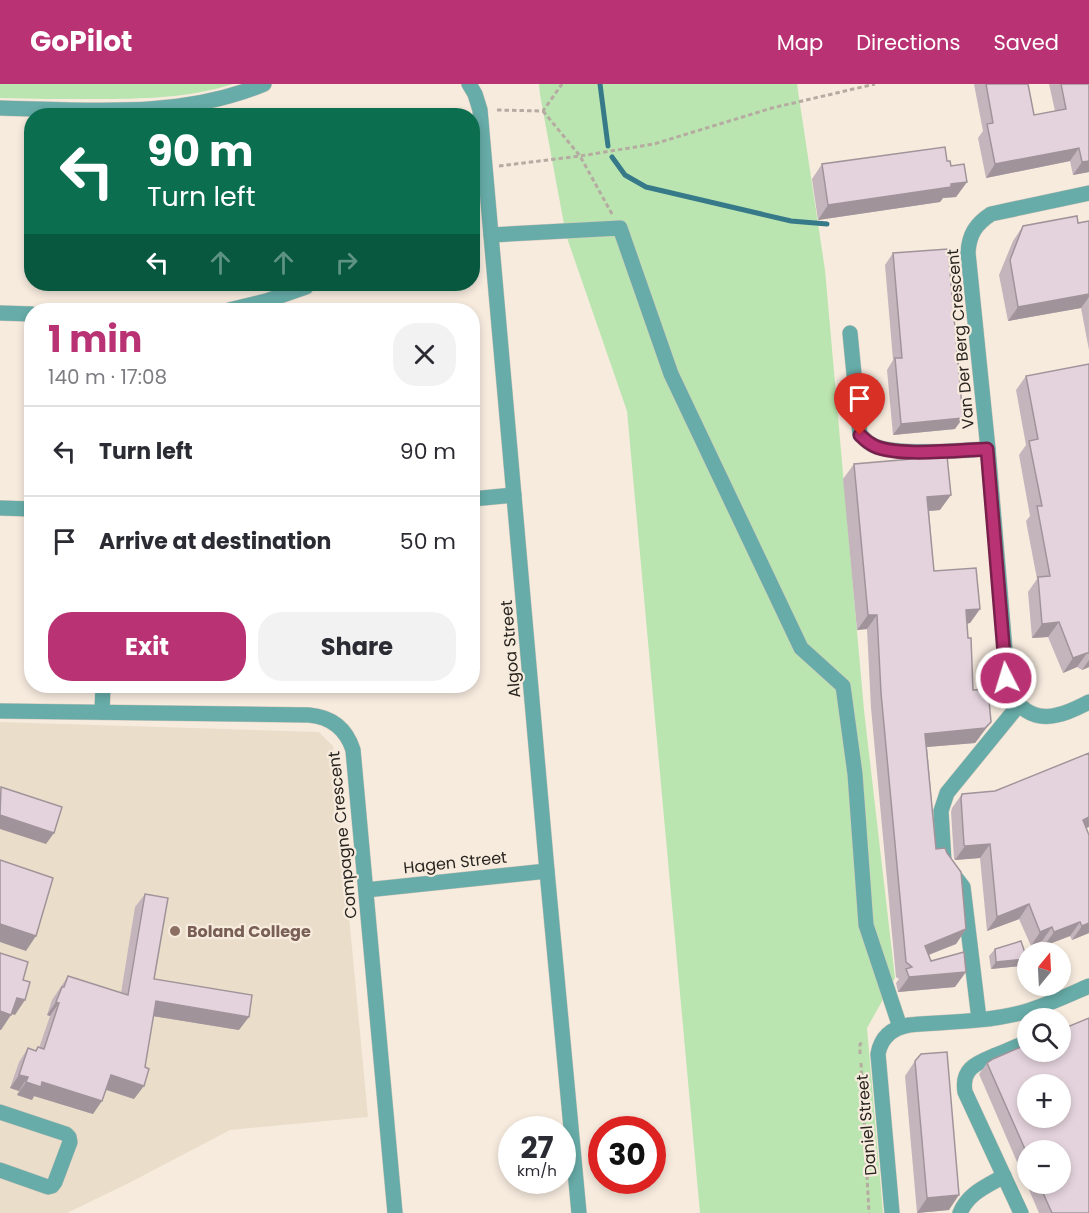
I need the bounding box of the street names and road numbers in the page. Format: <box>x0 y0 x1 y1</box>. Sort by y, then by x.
street label: Van Der Berg Crescent <box>941 248 980 430</box>
street label: Algoa Street <box>495 599 526 699</box>
street label: Compagne Crescent <box>322 750 363 920</box>
street label: Hagen Street <box>402 846 508 879</box>
street label: Daniel Street <box>851 1073 882 1176</box>

